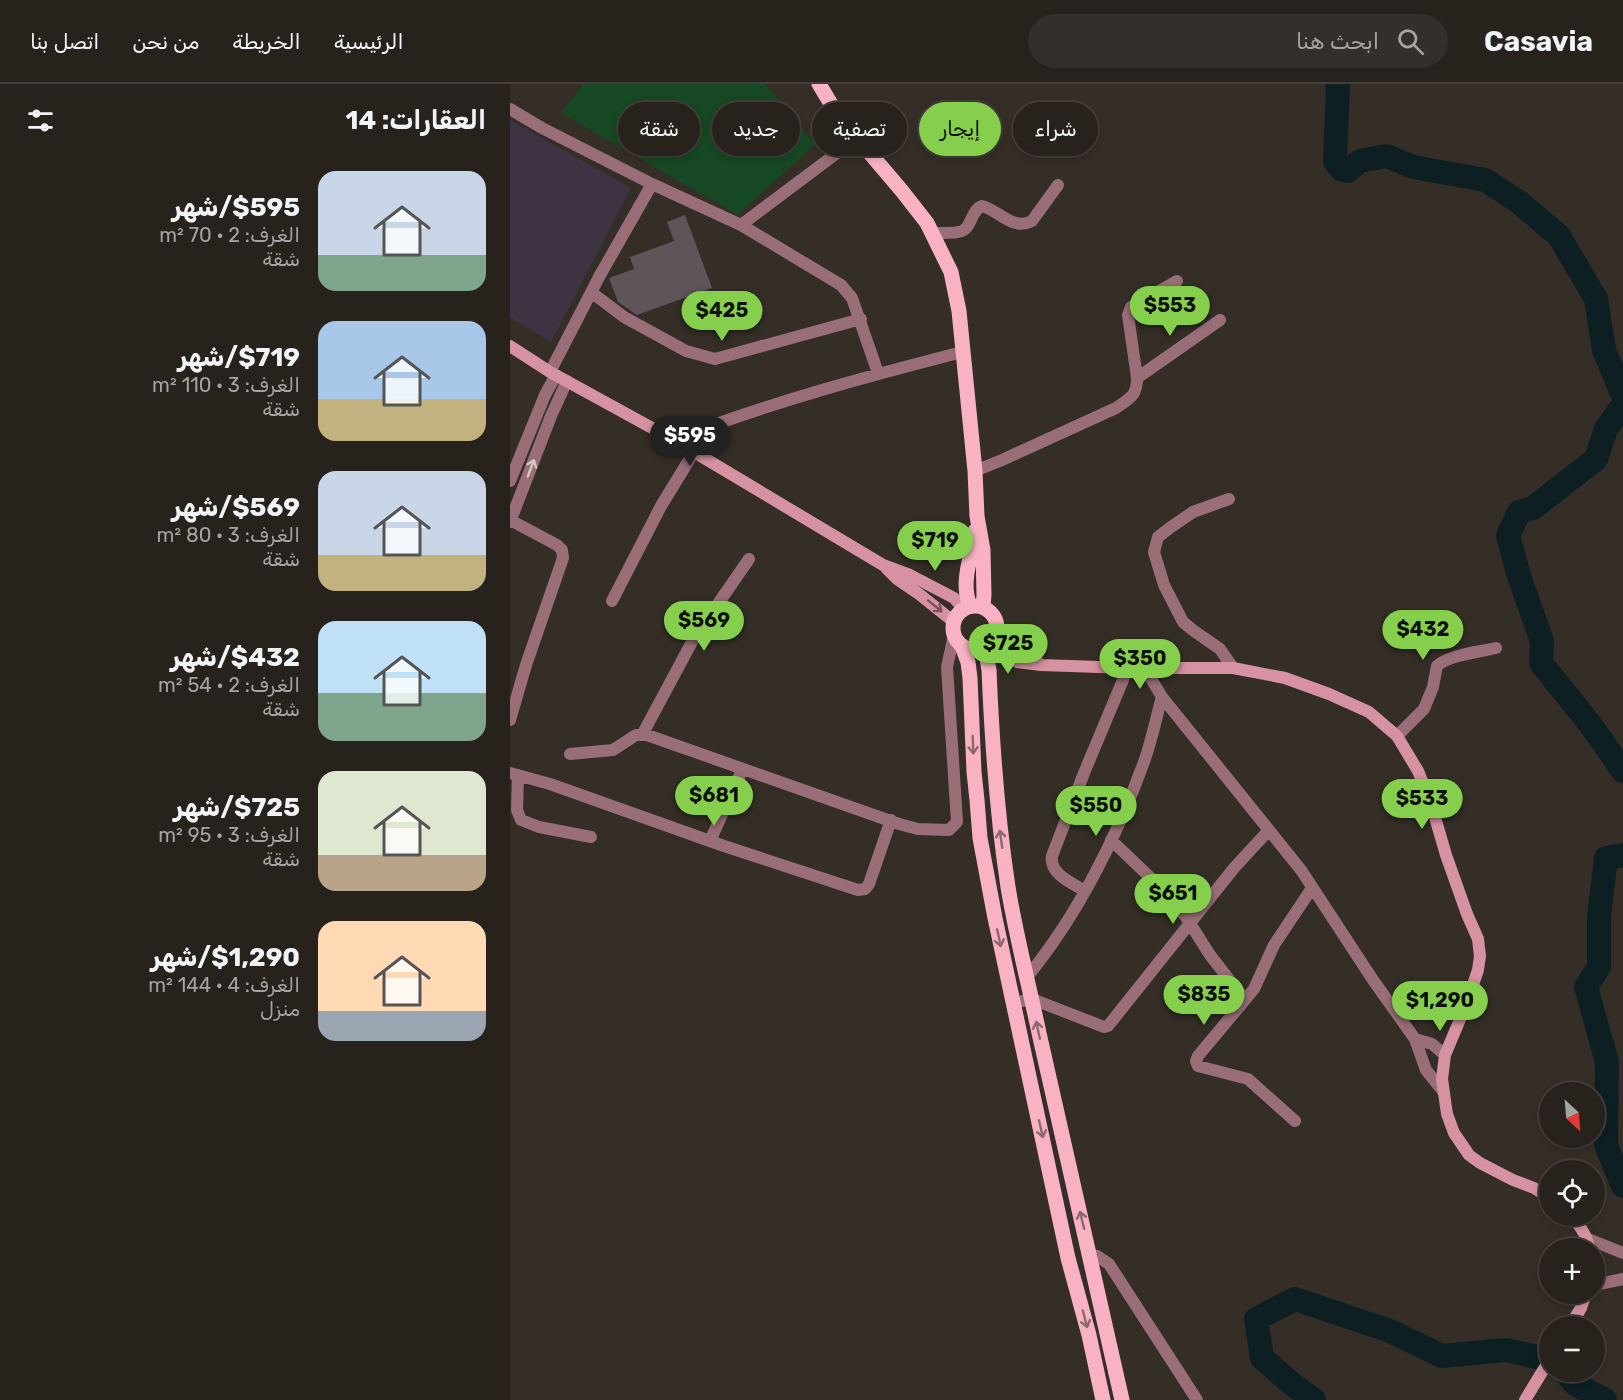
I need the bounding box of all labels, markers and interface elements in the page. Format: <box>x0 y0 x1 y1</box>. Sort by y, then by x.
search box <box>1028 14 1448 68</box>
icon: search <box>1394 25 1427 58</box>
text: Casavia <box>1484 25 1593 58</box>
text: ابحث هنا <box>1296 28 1379 55</box>
text: اتصل بنا <box>30 29 99 54</box>
text: من نحن <box>132 29 199 54</box>
text: الخريطة <box>232 29 301 54</box>
text: الرئيسية <box>334 29 404 54</box>
chip: شقة <box>618 102 700 156</box>
chip: جديد <box>712 102 800 156</box>
chip: تصفية <box>812 102 907 156</box>
chip: إيجار <box>919 102 1001 156</box>
chip: شراء <box>1013 102 1098 156</box>
icon: filters <box>24 104 57 137</box>
text: العقارات: 14 <box>346 105 486 136</box>
text: $595/شهر <box>172 192 300 223</box>
icon: home <box>366 195 438 267</box>
text: الغرف: 2 · 70 m² <box>159 223 300 247</box>
text: شقة <box>262 247 300 271</box>
pin: $553 <box>1134 286 1206 337</box>
pin: $425 <box>686 291 758 342</box>
text: $553 <box>1144 293 1196 317</box>
text: $425 <box>696 298 748 322</box>
text: $719/شهر <box>178 342 300 373</box>
icon: home <box>366 345 438 417</box>
text: الغرف: 3 · 110 m² <box>152 373 300 397</box>
text: شقة <box>262 397 300 421</box>
pin: $595 <box>654 416 726 467</box>
text: $595 <box>664 423 716 447</box>
one-way arrow <box>526 459 537 477</box>
text: $569/شهر <box>172 492 300 523</box>
icon: home <box>366 495 438 567</box>
pin: $719 <box>899 521 971 572</box>
text: الغرف: 3 · 80 m² <box>157 523 300 547</box>
text: $719 <box>911 528 959 552</box>
text: شقة <box>262 547 300 571</box>
one-way arrow <box>927 600 943 613</box>
pin: $569 <box>668 601 740 652</box>
text: $569 <box>678 608 730 632</box>
pin: $432 <box>1387 610 1459 661</box>
text: $432 <box>1396 617 1450 641</box>
pin: $725 <box>972 624 1044 675</box>
text: $725 <box>983 631 1033 655</box>
pin: $350 <box>1104 639 1176 690</box>
text: $432/شهر <box>170 642 300 673</box>
icon: home <box>366 645 438 717</box>
text: $350 <box>1113 646 1167 670</box>
text: الغرف: 2 · 54 m² <box>158 673 300 697</box>
text: شقة <box>262 697 300 721</box>
one-way arrow <box>967 735 978 755</box>
pin: $681 <box>678 776 750 827</box>
pin: $533 <box>1386 779 1458 830</box>
text: $681 <box>689 783 739 807</box>
pin: $550 <box>1060 786 1132 837</box>
text: $533 <box>1396 786 1448 810</box>
text: $725/شهر <box>174 792 300 823</box>
text: $550 <box>1070 793 1122 817</box>
icon: home <box>366 795 438 867</box>
text: الغرف: 3 · 95 m² <box>158 823 300 847</box>
one-way arrow <box>996 829 1007 849</box>
text: شقة <box>262 847 300 871</box>
pin: $651 <box>1137 874 1209 925</box>
text: $651 <box>1148 881 1198 905</box>
one-way arrow <box>994 928 1005 947</box>
text: $1,290/شهر <box>151 942 300 973</box>
icon: home <box>366 945 438 1017</box>
text: الغرف: 4 · 144 m² <box>148 973 300 997</box>
pin: $835 <box>1168 975 1240 1026</box>
pin: $1,290 <box>1391 981 1489 1032</box>
text: $835 <box>1178 982 1231 1006</box>
text: $1,290 <box>1406 988 1474 1012</box>
text: منزل <box>260 997 300 1021</box>
one-way arrow <box>1032 1021 1044 1040</box>
north arrow <box>1539 1082 1605 1148</box>
map controls <box>1539 1082 1605 1382</box>
one-way arrow <box>1035 1119 1047 1138</box>
button: locate <box>1539 1160 1605 1226</box>
one-way arrow <box>1075 1211 1087 1230</box>
button: + <box>1539 1238 1605 1304</box>
one-way arrow <box>1080 1309 1091 1328</box>
button: − <box>1539 1316 1605 1382</box>

